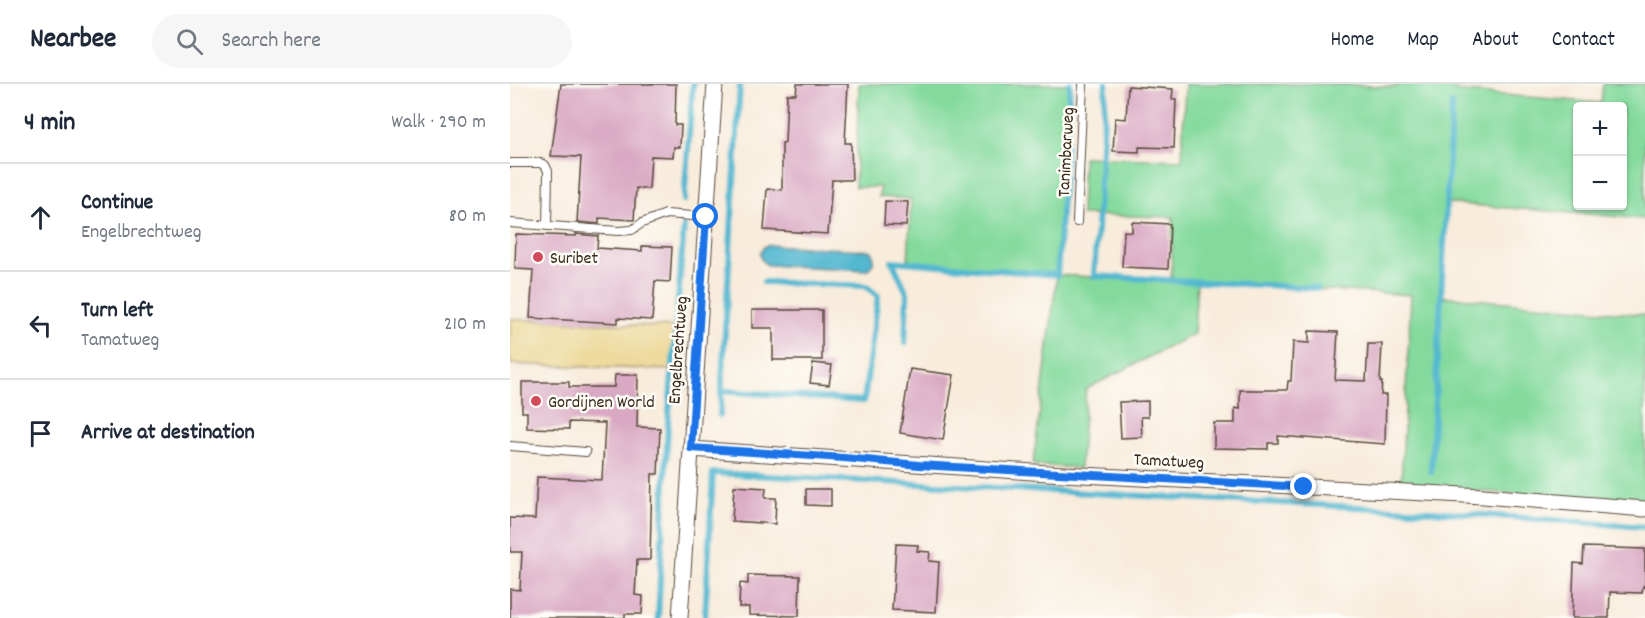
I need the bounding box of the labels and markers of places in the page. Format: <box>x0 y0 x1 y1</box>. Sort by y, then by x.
place label: Suribet <box>550 247 598 272</box>
marker: Suribet <box>531 250 545 264</box>
place label: Gordijnen World <box>548 391 655 416</box>
marker: Gordijnen World <box>529 394 543 408</box>

